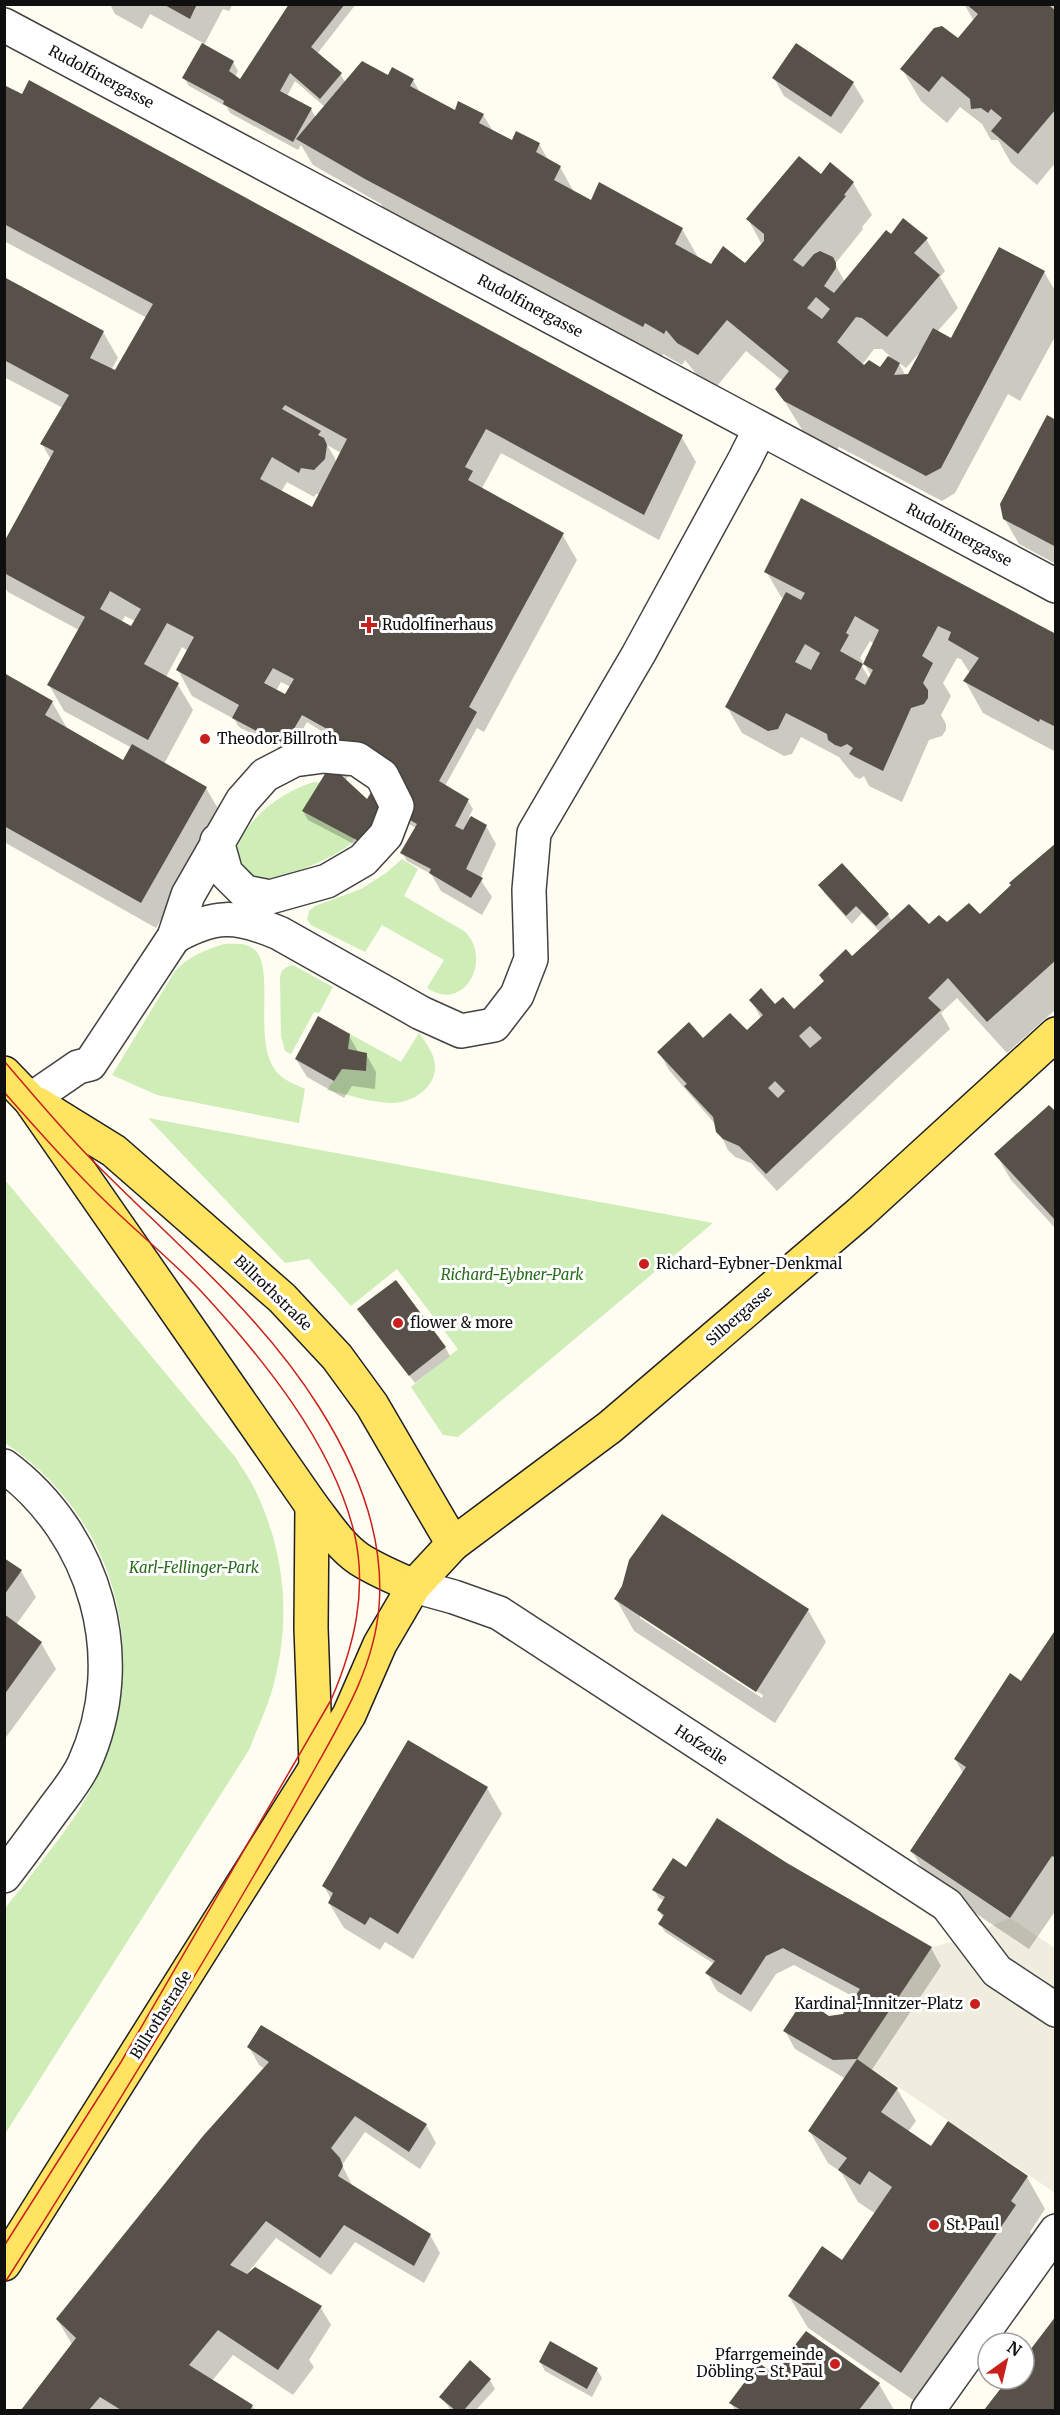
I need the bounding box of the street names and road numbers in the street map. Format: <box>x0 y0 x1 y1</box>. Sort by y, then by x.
street label: Rudolfinergasse <box>45 41 157 112</box>
street label: Rudolfinergasse <box>474 270 586 341</box>
street label: Rudolfinergasse <box>903 499 1015 570</box>
street label: Billrothstraße <box>231 1251 316 1335</box>
street label: Silbergasse <box>702 1282 776 1349</box>
street label: Hofzeile <box>671 1720 731 1769</box>
street label: Billrothstraße <box>126 1967 195 2062</box>

